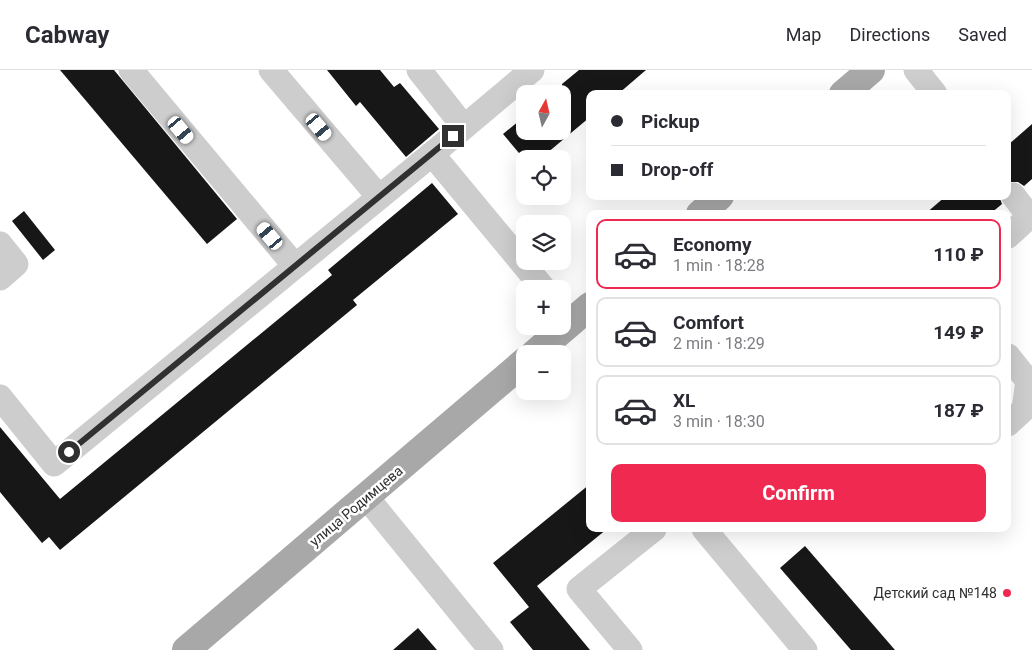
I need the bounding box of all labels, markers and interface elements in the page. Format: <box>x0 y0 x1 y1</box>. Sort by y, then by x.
text: Cabway <box>25 21 109 49</box>
text: Map <box>786 24 821 45</box>
text: Directions <box>849 24 930 45</box>
text: Saved <box>958 24 1007 45</box>
north arrow <box>516 85 571 140</box>
map controls <box>516 85 571 400</box>
text: Pickup <box>641 110 700 133</box>
car <box>303 111 334 143</box>
car <box>165 114 196 146</box>
route end <box>442 125 464 147</box>
button: locate <box>516 150 571 205</box>
text: Drop-off <box>641 158 713 181</box>
button: layers <box>516 215 571 270</box>
car <box>254 220 285 252</box>
icon: car <box>613 232 658 277</box>
text: Economy <box>673 233 752 256</box>
text: 110 ₽ <box>933 243 984 266</box>
text: 1 min · 18:28 <box>673 256 765 275</box>
button: + <box>516 280 571 335</box>
icon: car <box>613 310 658 355</box>
text: Comfort <box>673 311 744 334</box>
text: 149 ₽ <box>933 321 984 344</box>
text: 2 min · 18:29 <box>673 334 765 353</box>
button: − <box>516 345 571 400</box>
icon: car <box>613 388 658 433</box>
text: XL <box>673 389 695 412</box>
text: 187 ₽ <box>933 399 984 422</box>
text: 3 min · 18:30 <box>673 412 765 431</box>
route start <box>58 441 80 463</box>
street label: улица Родимцева <box>306 462 406 550</box>
button: Confirm <box>611 464 986 522</box>
place label: Детский сад №148 <box>874 585 997 601</box>
marker: Детский сад №148 <box>1001 587 1013 599</box>

